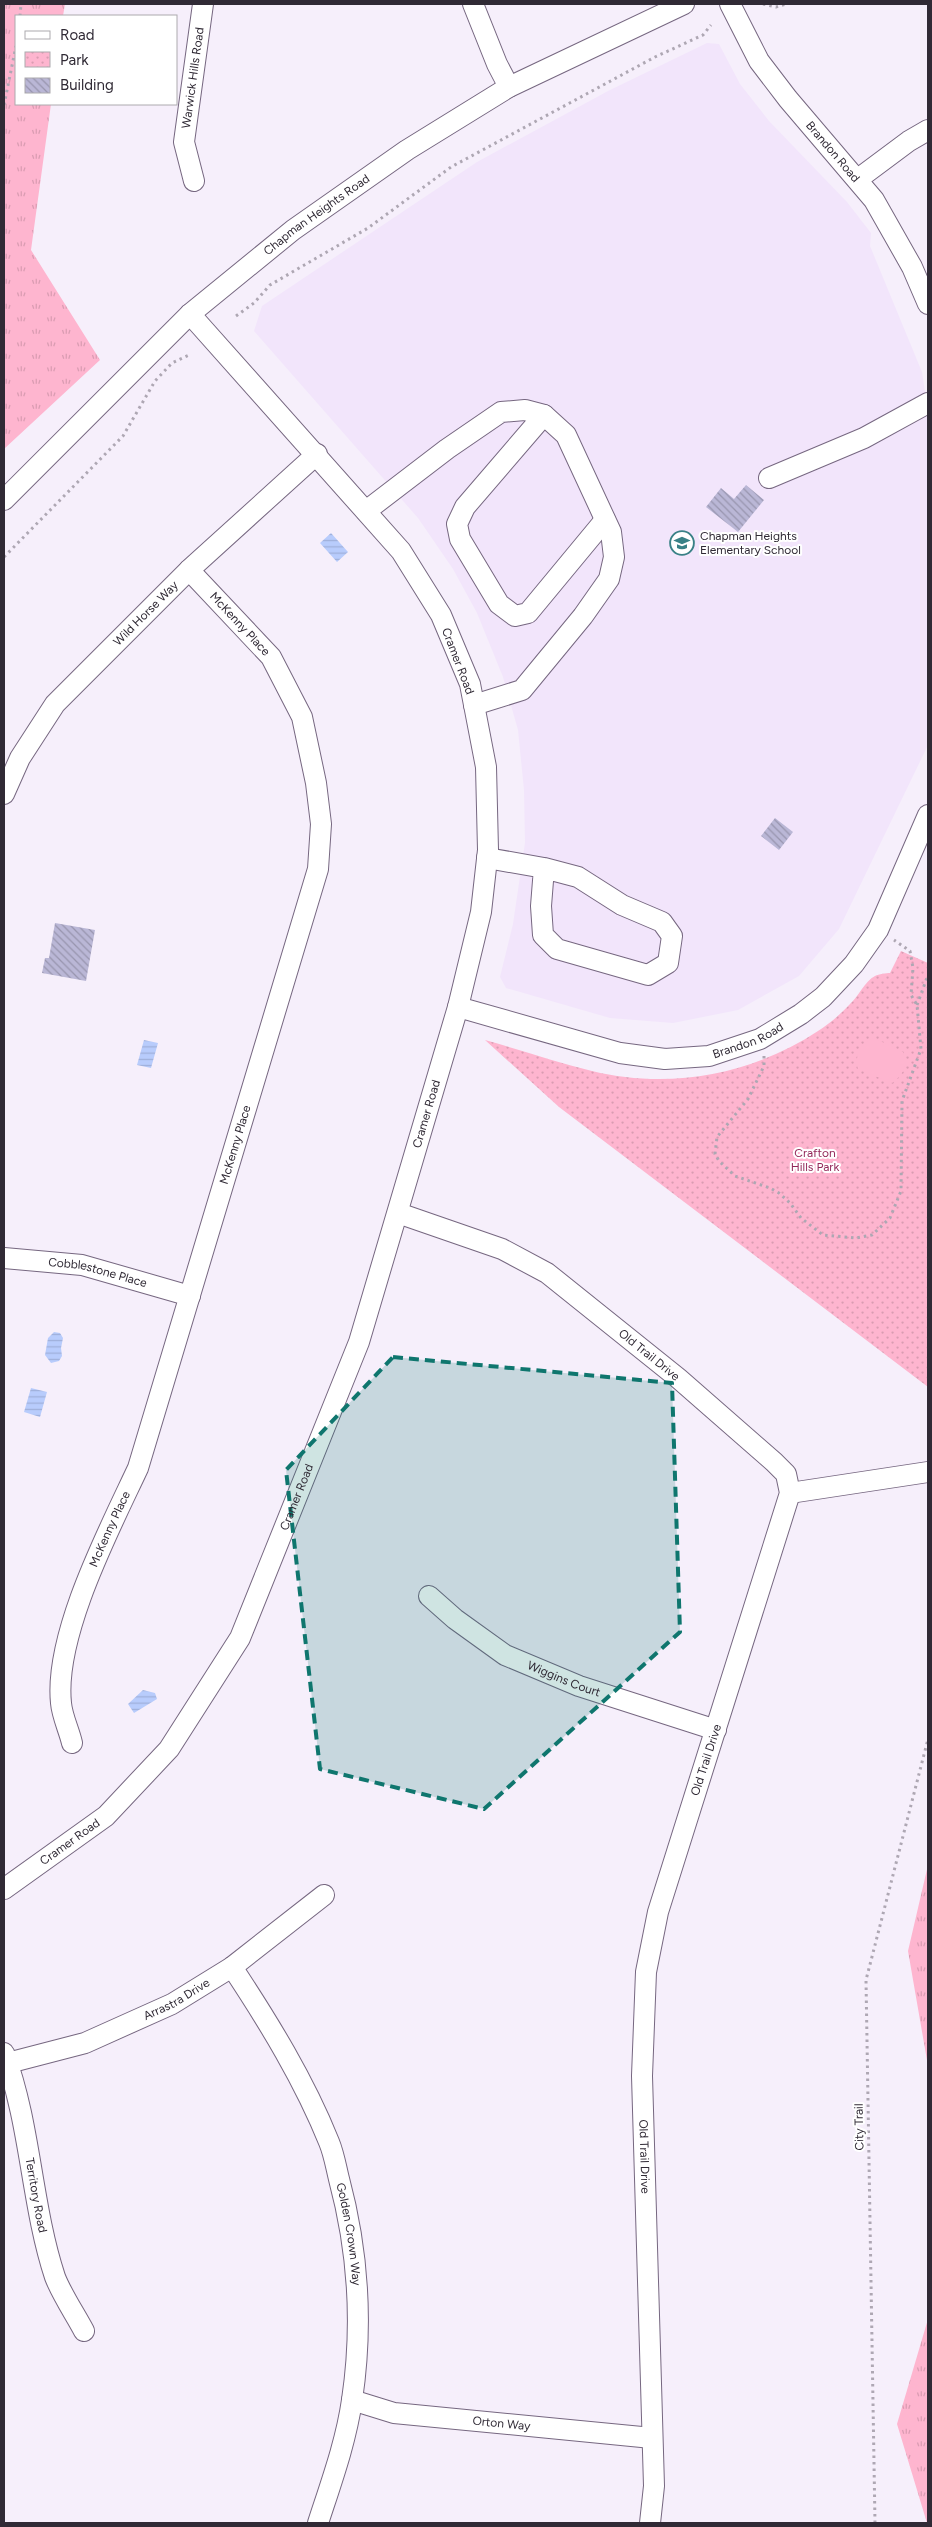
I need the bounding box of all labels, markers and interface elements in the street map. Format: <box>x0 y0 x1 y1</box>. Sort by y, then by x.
legend <box>15 15 178 105</box>
text: Road <box>60 26 95 44</box>
street label: Warwick Hills Road <box>179 26 207 129</box>
text: Park <box>60 51 89 69</box>
text: Building <box>60 76 114 94</box>
street label: Brandon Road <box>803 118 863 185</box>
street label: Chapman Heights Road <box>261 172 372 258</box>
place label: Chapman Heights Elementary School <box>700 529 801 557</box>
school or university icon: Chapman Heights Elementary School <box>669 530 695 556</box>
street label: Wild Horse Way <box>110 578 181 649</box>
street label: McKenny Place <box>207 589 273 659</box>
street label: Cramer Road <box>439 626 477 696</box>
street label: Brandon Road <box>711 1019 786 1061</box>
street label: Cramer Road <box>410 1078 443 1150</box>
street label: McKenny Place <box>217 1103 254 1186</box>
park label: Crafton Hills Park <box>791 1146 839 1174</box>
street label: Cobblestone Place <box>48 1255 149 1290</box>
street label: Old Trail Drive <box>616 1326 683 1384</box>
street label: Cramer Road <box>277 1462 316 1532</box>
street label: McKenny Place <box>86 1488 133 1569</box>
street label: Wiggins Court <box>525 1658 603 1700</box>
street label: Old Trail Drive <box>688 1722 724 1798</box>
street label: Cramer Road <box>37 1816 103 1868</box>
street label: Arrastra Drive <box>141 1975 213 2023</box>
street label: City Trail <box>852 2103 866 2151</box>
street label: Old Trail Drive <box>636 2119 652 2194</box>
street label: Territory Road <box>23 2157 50 2234</box>
street label: Golden Crown Way <box>333 2181 364 2287</box>
street label: Orton Way <box>472 2414 532 2433</box>

